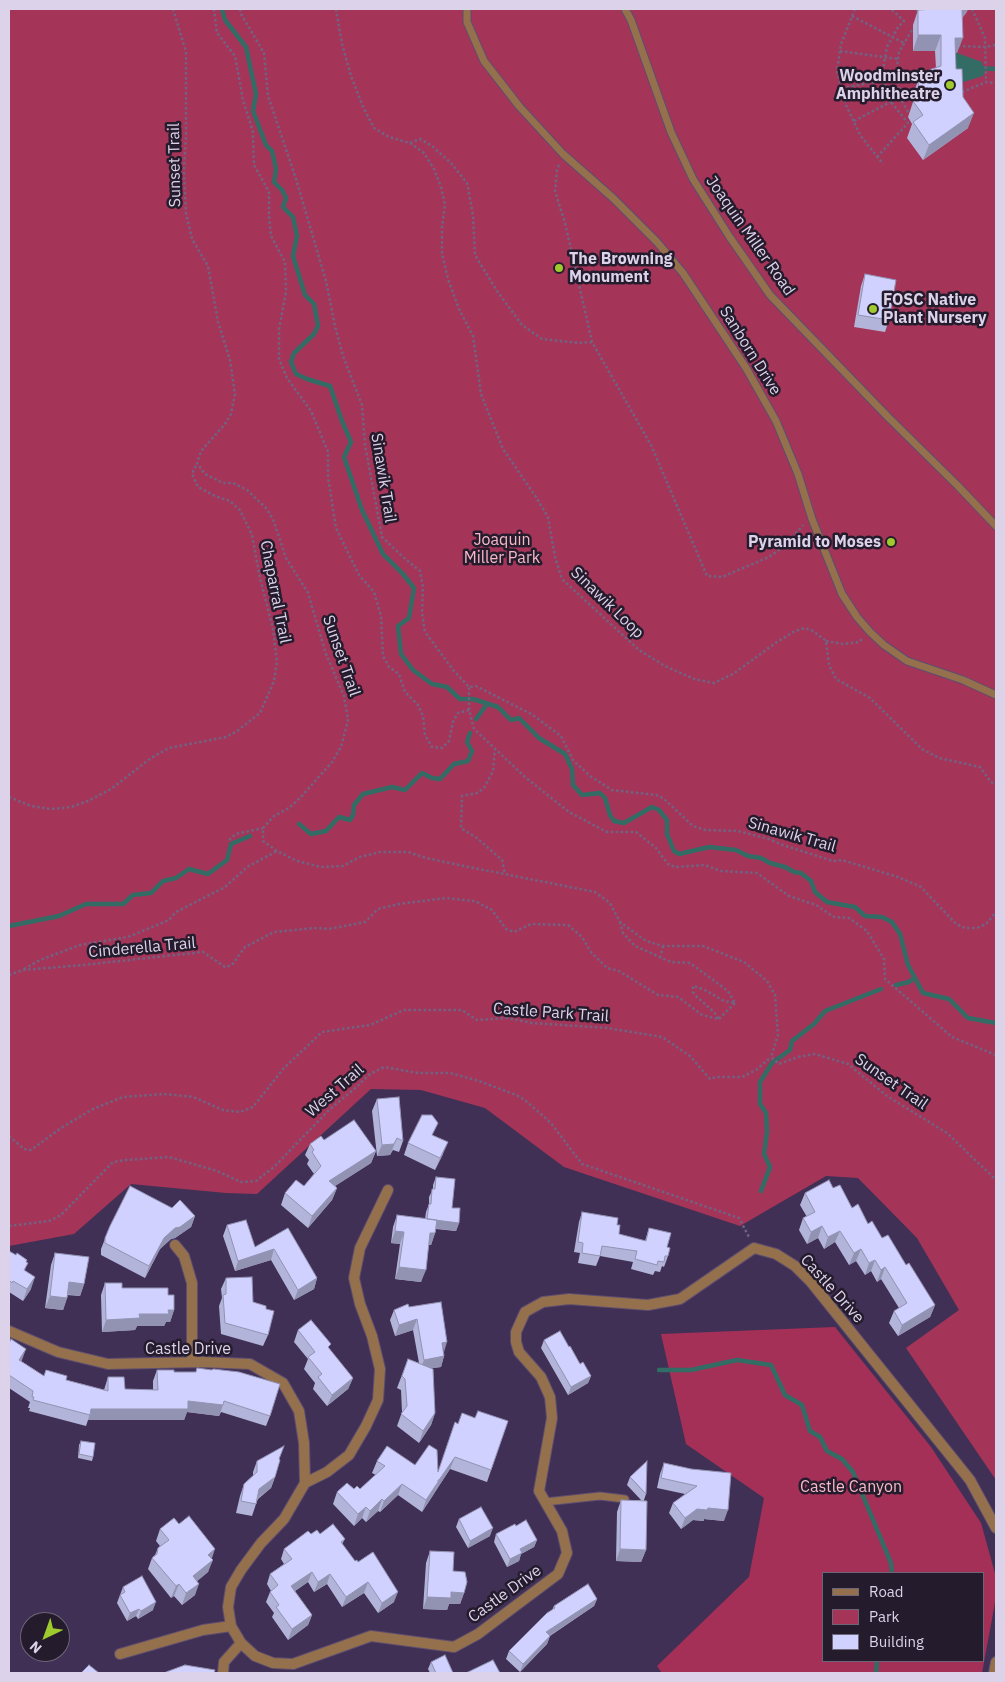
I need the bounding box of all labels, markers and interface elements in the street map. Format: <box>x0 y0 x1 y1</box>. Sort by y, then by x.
place label: Woodminster Amphitheatre <box>836 66 940 104</box>
marker: Woodminster Amphitheatre <box>944 79 956 91</box>
street label: Sunset Trail <box>165 123 185 207</box>
street label: Joaquin Miller Road <box>701 172 799 300</box>
place label: The Browning Monument <box>569 249 673 287</box>
marker: The Browning Monument <box>553 262 565 274</box>
place label: FOSC Native Plant Nursery <box>883 290 987 328</box>
street label: Sanborn Drive <box>715 303 785 399</box>
marker: FOSC Native Plant Nursery <box>867 303 879 315</box>
street label: Sinawik Trail <box>366 432 400 524</box>
park label: Joaquin Miller Park <box>464 530 540 568</box>
place label: Pyramid to Moses <box>748 532 881 552</box>
marker: Pyramid to Moses <box>885 536 897 548</box>
street label: Chaparral Trail <box>256 539 294 645</box>
street label: Sinawik Loop <box>566 563 648 643</box>
street label: Sunset Trail <box>318 613 364 699</box>
street label: Sinawik Trail <box>746 813 838 857</box>
street label: Cinderella Trail <box>87 934 197 962</box>
street label: Castle Park Trail <box>492 999 610 1027</box>
street label: Sunset Trail <box>851 1050 931 1114</box>
street label: West Trail <box>302 1060 368 1122</box>
street label: Castle Drive <box>796 1251 868 1327</box>
street label: Castle Drive <box>145 1339 231 1359</box>
park label: Castle Canyon <box>800 1477 902 1497</box>
street label: Castle Drive <box>465 1561 545 1627</box>
legend <box>822 1572 985 1662</box>
text: Road <box>869 1582 904 1601</box>
text: Park <box>869 1607 899 1626</box>
north arrow <box>20 1612 70 1662</box>
text: Building <box>869 1632 924 1651</box>
text: N <box>26 1637 45 1657</box>

